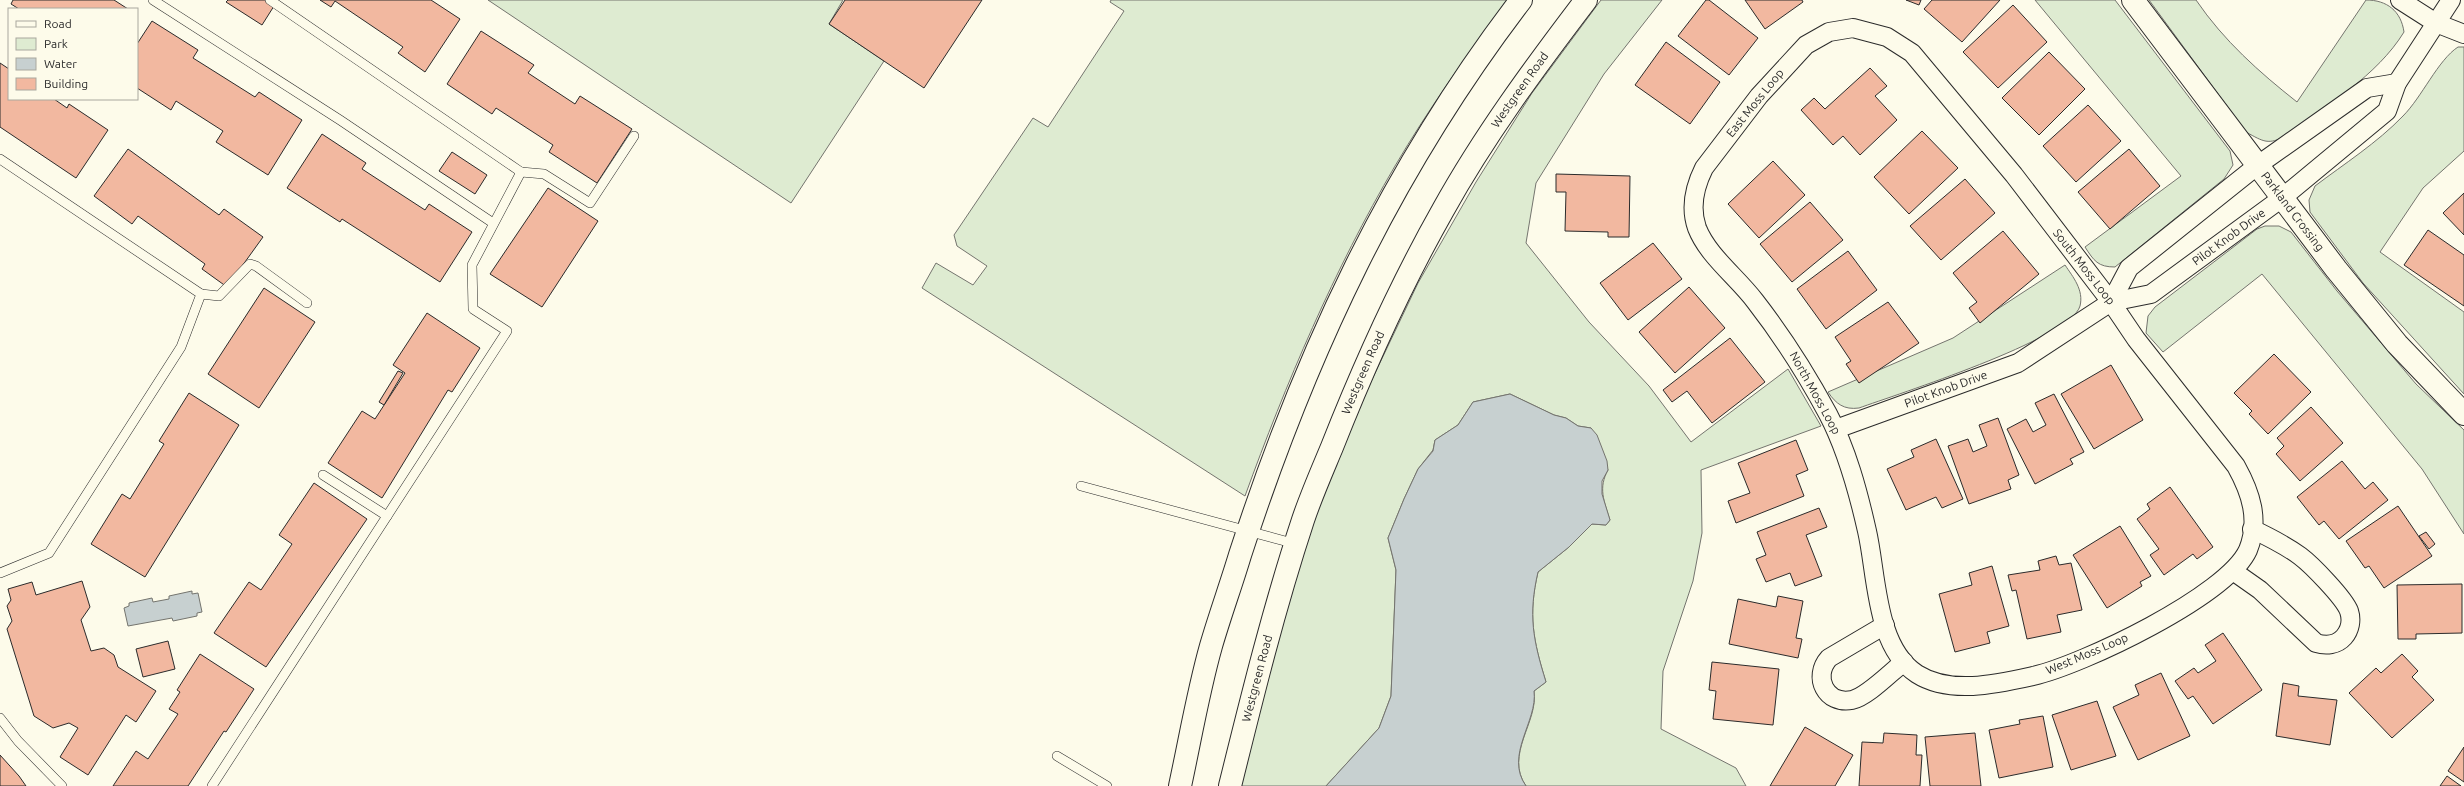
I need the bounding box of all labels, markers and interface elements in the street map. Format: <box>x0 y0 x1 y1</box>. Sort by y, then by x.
legend <box>8 8 138 100</box>
text: Road <box>44 17 72 30</box>
text: Park <box>44 37 68 50</box>
street label: Westgreen Road <box>1488 49 1551 130</box>
text: Water <box>44 57 77 70</box>
street label: East Moss Loop <box>1723 66 1786 139</box>
text: Building <box>44 77 88 90</box>
street label: Parkland Crossing <box>2259 169 2327 253</box>
street label: Pilot Knob Drive <box>2189 206 2267 268</box>
street label: South Moss Loop <box>2051 226 2118 307</box>
street label: Westgreen Road <box>1339 329 1386 416</box>
street label: North Moss Loop <box>1787 349 1843 436</box>
street label: Pilot Knob Drive <box>1903 368 1989 410</box>
street label: West Moss Loop <box>2044 630 2130 677</box>
street label: Westgreen Road <box>1239 633 1274 723</box>

